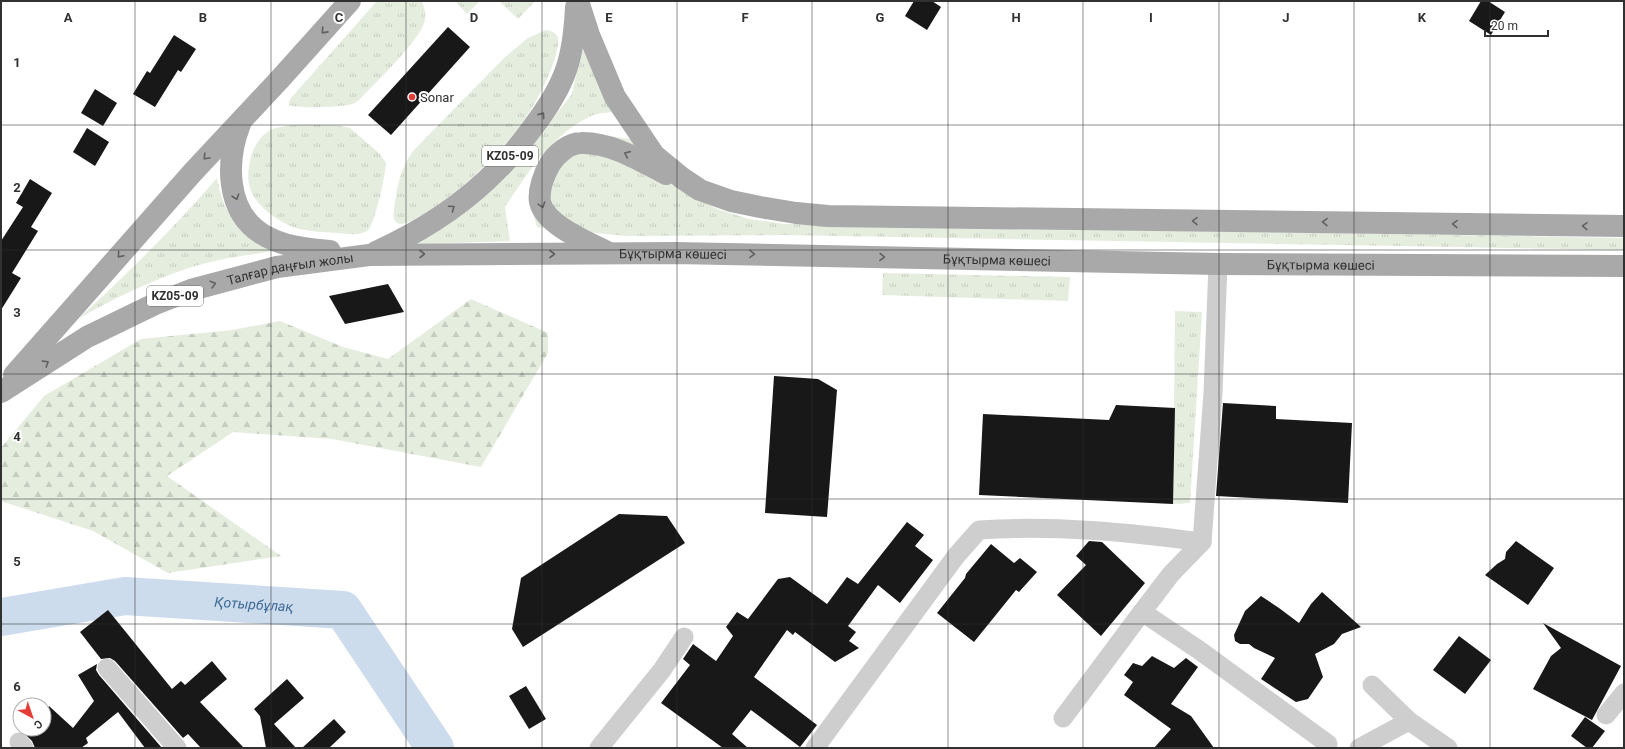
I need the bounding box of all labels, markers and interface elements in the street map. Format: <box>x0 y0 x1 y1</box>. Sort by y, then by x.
text: A <box>64 10 73 25</box>
text: B <box>199 10 207 25</box>
text: C <box>335 10 344 25</box>
text: D <box>470 10 478 25</box>
text: E <box>605 10 613 25</box>
text: F <box>741 10 749 25</box>
text: G <box>876 10 885 25</box>
text: H <box>1011 10 1021 25</box>
text: I <box>1149 10 1153 25</box>
text: J <box>1282 10 1290 25</box>
text: K <box>1418 10 1427 25</box>
scale bar <box>1485 12 1548 38</box>
text: 20 m <box>1491 19 1518 33</box>
one-way arrow <box>322 26 329 33</box>
text: 1 <box>13 55 21 70</box>
place label: Sonar <box>420 90 454 105</box>
marker: Sonar <box>407 92 417 102</box>
one-way arrow <box>537 113 544 120</box>
road number: KZ05-09 <box>482 146 538 166</box>
one-way arrow <box>624 151 631 159</box>
one-way arrow <box>204 153 211 160</box>
text: 2 <box>13 180 21 195</box>
one-way arrow <box>231 193 239 200</box>
one-way arrow <box>537 201 546 208</box>
one-way arrow <box>447 206 454 213</box>
one-way arrow <box>1192 216 1198 225</box>
one-way arrow <box>1322 218 1328 226</box>
one-way arrow <box>1452 220 1458 228</box>
one-way arrow <box>1582 222 1588 230</box>
street label: Бұқтырма көшесі <box>619 246 727 262</box>
one-way arrow <box>117 250 124 257</box>
street label: Талғар даңғыл жолы <box>225 250 354 288</box>
one-way arrow <box>419 250 425 258</box>
one-way arrow <box>549 250 555 258</box>
one-way arrow <box>749 250 755 258</box>
street label: Бұқтырма көшесі <box>943 251 1051 269</box>
one-way arrow <box>879 253 885 261</box>
street label: Бұқтырма көшесі <box>1267 257 1375 273</box>
one-way arrow <box>209 280 216 289</box>
road number: KZ05-09 <box>147 286 203 306</box>
text: 3 <box>13 305 21 320</box>
one-way arrow <box>42 360 49 368</box>
text: 4 <box>13 429 21 444</box>
text: 5 <box>13 554 21 569</box>
water label: Қотырбұлақ <box>214 594 294 615</box>
text: 6 <box>13 679 21 694</box>
north arrow <box>12 697 52 737</box>
text: С <box>31 717 45 732</box>

